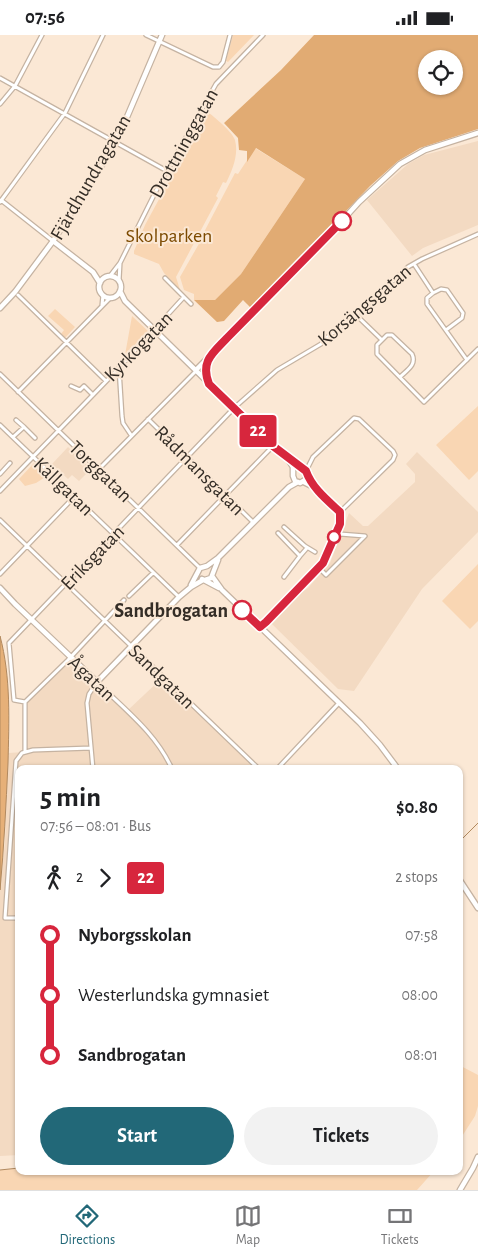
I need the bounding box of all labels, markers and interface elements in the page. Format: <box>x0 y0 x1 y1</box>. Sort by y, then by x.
text: 07:56 <box>25 8 65 27</box>
map controls <box>418 50 463 95</box>
button: locate <box>418 50 463 95</box>
street label: Drottninggatan <box>146 85 222 202</box>
street label: Fjärdhundragatan <box>47 111 135 244</box>
unlabelled marker <box>332 211 352 231</box>
park label: Skolparken <box>126 226 212 246</box>
street label: Korsängsgatan <box>314 261 415 350</box>
street label: Kyrkogatan <box>101 308 177 385</box>
line badge: 22 <box>236 415 280 447</box>
street label: Rådmansgatan <box>151 422 248 519</box>
text: 22 <box>250 422 266 440</box>
street label: Torggatan <box>65 437 136 506</box>
street label: Källgatan <box>30 454 97 520</box>
street label: Eriksgatan <box>57 521 128 594</box>
unlabelled marker <box>327 530 341 544</box>
marker: Sandbrogatan <box>232 600 252 620</box>
place label: Sandbrogatan <box>114 601 228 621</box>
street label: Sandgatan <box>124 641 198 713</box>
street label: Ågatan <box>64 652 119 705</box>
text: 5 min <box>40 784 101 812</box>
text: $0.80 <box>396 798 438 817</box>
text: 07:56 – 08:01 · Bus <box>40 818 151 834</box>
icon: walk <box>40 864 68 892</box>
icon: forward <box>91 864 119 892</box>
text: 2 <box>76 869 83 885</box>
text: 22 <box>137 869 154 887</box>
text: 2 stops <box>395 869 438 885</box>
text: Nyborgsskolan <box>78 926 192 945</box>
text: 07:58 <box>405 927 438 943</box>
text: Westerlundska gymnasiet <box>78 986 269 1005</box>
text: 08:00 <box>401 987 438 1003</box>
text: Sandbrogatan <box>78 1046 186 1065</box>
text: 08:01 <box>404 1047 438 1063</box>
button: Start <box>40 1107 234 1165</box>
button: Tickets <box>244 1107 438 1165</box>
tab: Directions <box>59 1202 115 1249</box>
tab: Map <box>234 1202 262 1249</box>
tab: Tickets <box>381 1202 419 1249</box>

